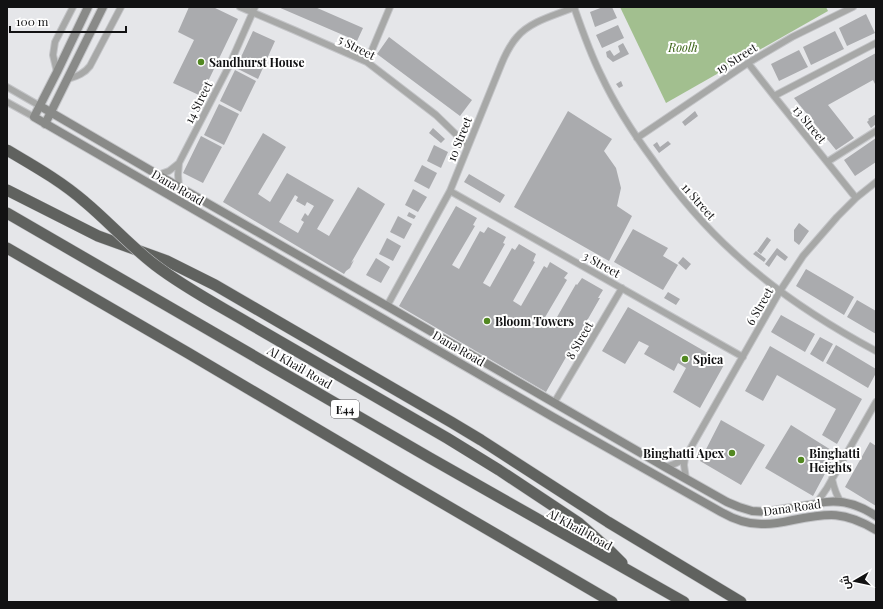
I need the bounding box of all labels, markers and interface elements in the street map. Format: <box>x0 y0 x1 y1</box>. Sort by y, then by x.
scale bar <box>10 8 126 34</box>
text: 100 m <box>16 13 49 29</box>
street label: 5 Street <box>336 31 379 64</box>
park label: Roolh <box>667 39 698 55</box>
street label: 19 Street <box>712 39 760 77</box>
place label: Sandhurst House <box>209 54 304 70</box>
marker: Sandhurst House <box>196 57 206 67</box>
street label: 14 Street <box>181 77 216 126</box>
street label: 13 Street <box>790 102 831 147</box>
street label: 10 Street <box>443 114 475 164</box>
street label: Dana Road <box>149 166 207 208</box>
street label: 11 Street <box>678 179 720 223</box>
street label: 3 Street <box>580 247 624 281</box>
street label: 6 Street <box>742 283 777 328</box>
place label: Bloom Towers <box>495 313 575 329</box>
marker: Bloom Towers <box>482 316 492 326</box>
street label: 8 Street <box>562 317 597 362</box>
street label: Dana Road <box>430 327 488 369</box>
street label: Al Khail Road <box>264 342 335 392</box>
place label: Spica <box>693 351 724 367</box>
marker: Spica <box>680 354 690 364</box>
road number: E44 <box>331 400 359 418</box>
place label: Binghatti Apex <box>643 445 725 461</box>
place label: Binghatti Heights <box>809 445 860 475</box>
marker: Binghatti Apex <box>727 448 737 458</box>
marker: Binghatti Heights <box>796 455 806 465</box>
street label: Dana Road <box>762 495 822 519</box>
street label: Al Khail Road <box>544 504 615 553</box>
north arrow <box>835 561 875 601</box>
text: ش <box>836 574 853 591</box>

